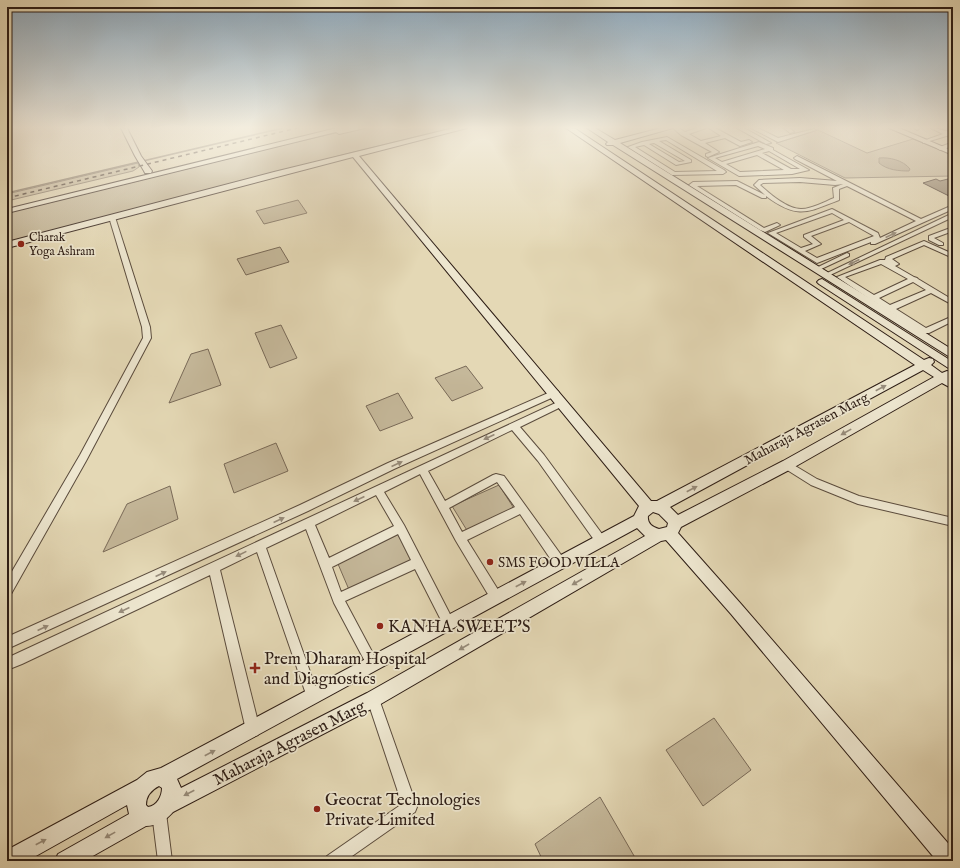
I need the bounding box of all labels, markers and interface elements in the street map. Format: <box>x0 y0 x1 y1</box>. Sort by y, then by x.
place label: Charak Yoga Ashram <box>29 230 95 259</box>
one-way arrow <box>885 232 896 238</box>
marker: Charak Yoga Ashram <box>16 239 26 249</box>
one-way arrow <box>849 259 860 265</box>
one-way arrow <box>875 384 887 391</box>
street label: Maharaja Agrasen Marg <box>741 388 872 469</box>
one-way arrow <box>840 428 852 435</box>
one-way arrow <box>484 434 495 440</box>
one-way arrow <box>391 461 402 467</box>
one-way arrow <box>687 485 698 492</box>
one-way arrow <box>353 496 365 502</box>
one-way arrow <box>274 517 285 523</box>
one-way arrow <box>236 551 247 557</box>
place label: SMS FOOD VILLA <box>498 554 620 572</box>
marker: SMS FOOD VILLA <box>485 557 495 567</box>
one-way arrow <box>156 571 167 577</box>
one-way arrow <box>571 579 583 586</box>
one-way arrow <box>516 580 527 587</box>
one-way arrow <box>118 607 130 613</box>
place label: KANHA SWEET'S <box>388 617 531 638</box>
marker: KANHA SWEET'S <box>375 621 385 631</box>
one-way arrow <box>37 625 49 631</box>
one-way arrow <box>458 643 470 650</box>
place label: Prem Dharam Hospital and Diagnostics <box>264 649 426 690</box>
marker: Prem Dharam Hospital and Diagnostics <box>249 662 261 674</box>
street label: Maharaja Agrasen Marg <box>210 695 370 791</box>
one-way arrow <box>205 749 216 756</box>
one-way arrow <box>183 790 194 797</box>
place label: Geocrat Technologies Private Limited <box>325 790 480 831</box>
marker: Geocrat Technologies Private Limited <box>312 804 322 814</box>
one-way arrow <box>105 832 116 839</box>
one-way arrow <box>35 839 47 846</box>

